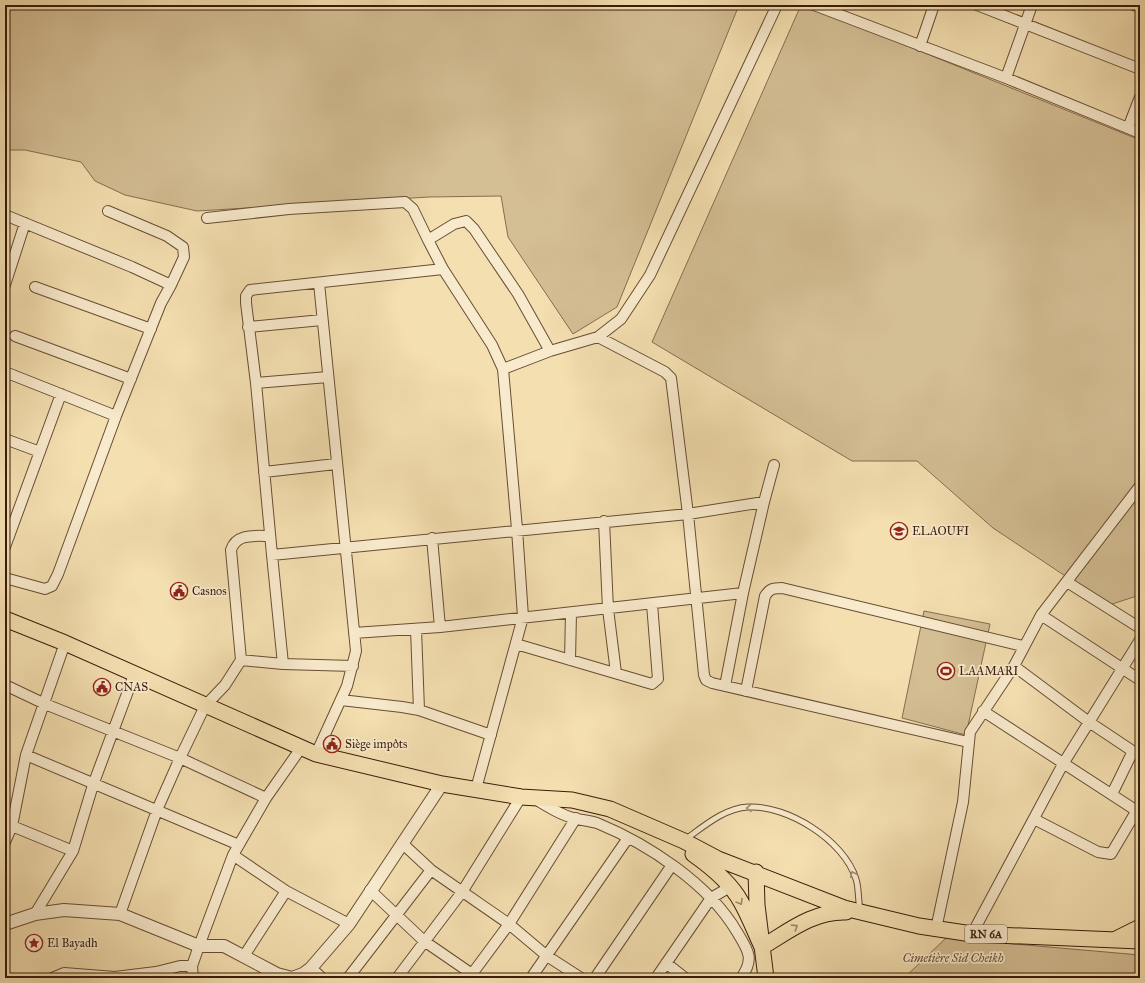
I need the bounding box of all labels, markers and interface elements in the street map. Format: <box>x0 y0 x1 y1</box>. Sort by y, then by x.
school or university icon: ELAOUFI <box>889 521 909 541</box>
place label: ELAOUFI <box>912 524 969 538</box>
public building icon: Casnos <box>169 581 189 601</box>
place label: Casnos <box>192 584 227 598</box>
sports icon: LAAMARI <box>936 661 956 681</box>
place label: LAAMARI <box>959 664 1018 678</box>
public building icon: CNAS <box>92 677 112 697</box>
place label: CNAS <box>115 680 148 694</box>
public building icon: Siège impôts <box>322 734 342 754</box>
place label: Siège impôts <box>345 737 407 752</box>
one-way arrow <box>746 804 752 812</box>
one-way arrow <box>850 871 858 879</box>
one-way arrow <box>736 898 743 905</box>
one-way arrow <box>791 924 798 932</box>
road number: RN 6A <box>965 925 1007 943</box>
place icon: El Bayadh <box>24 933 44 953</box>
place label: El Bayadh <box>47 936 98 950</box>
park label: Cimetière Sid Cheikh <box>902 951 1004 965</box>

